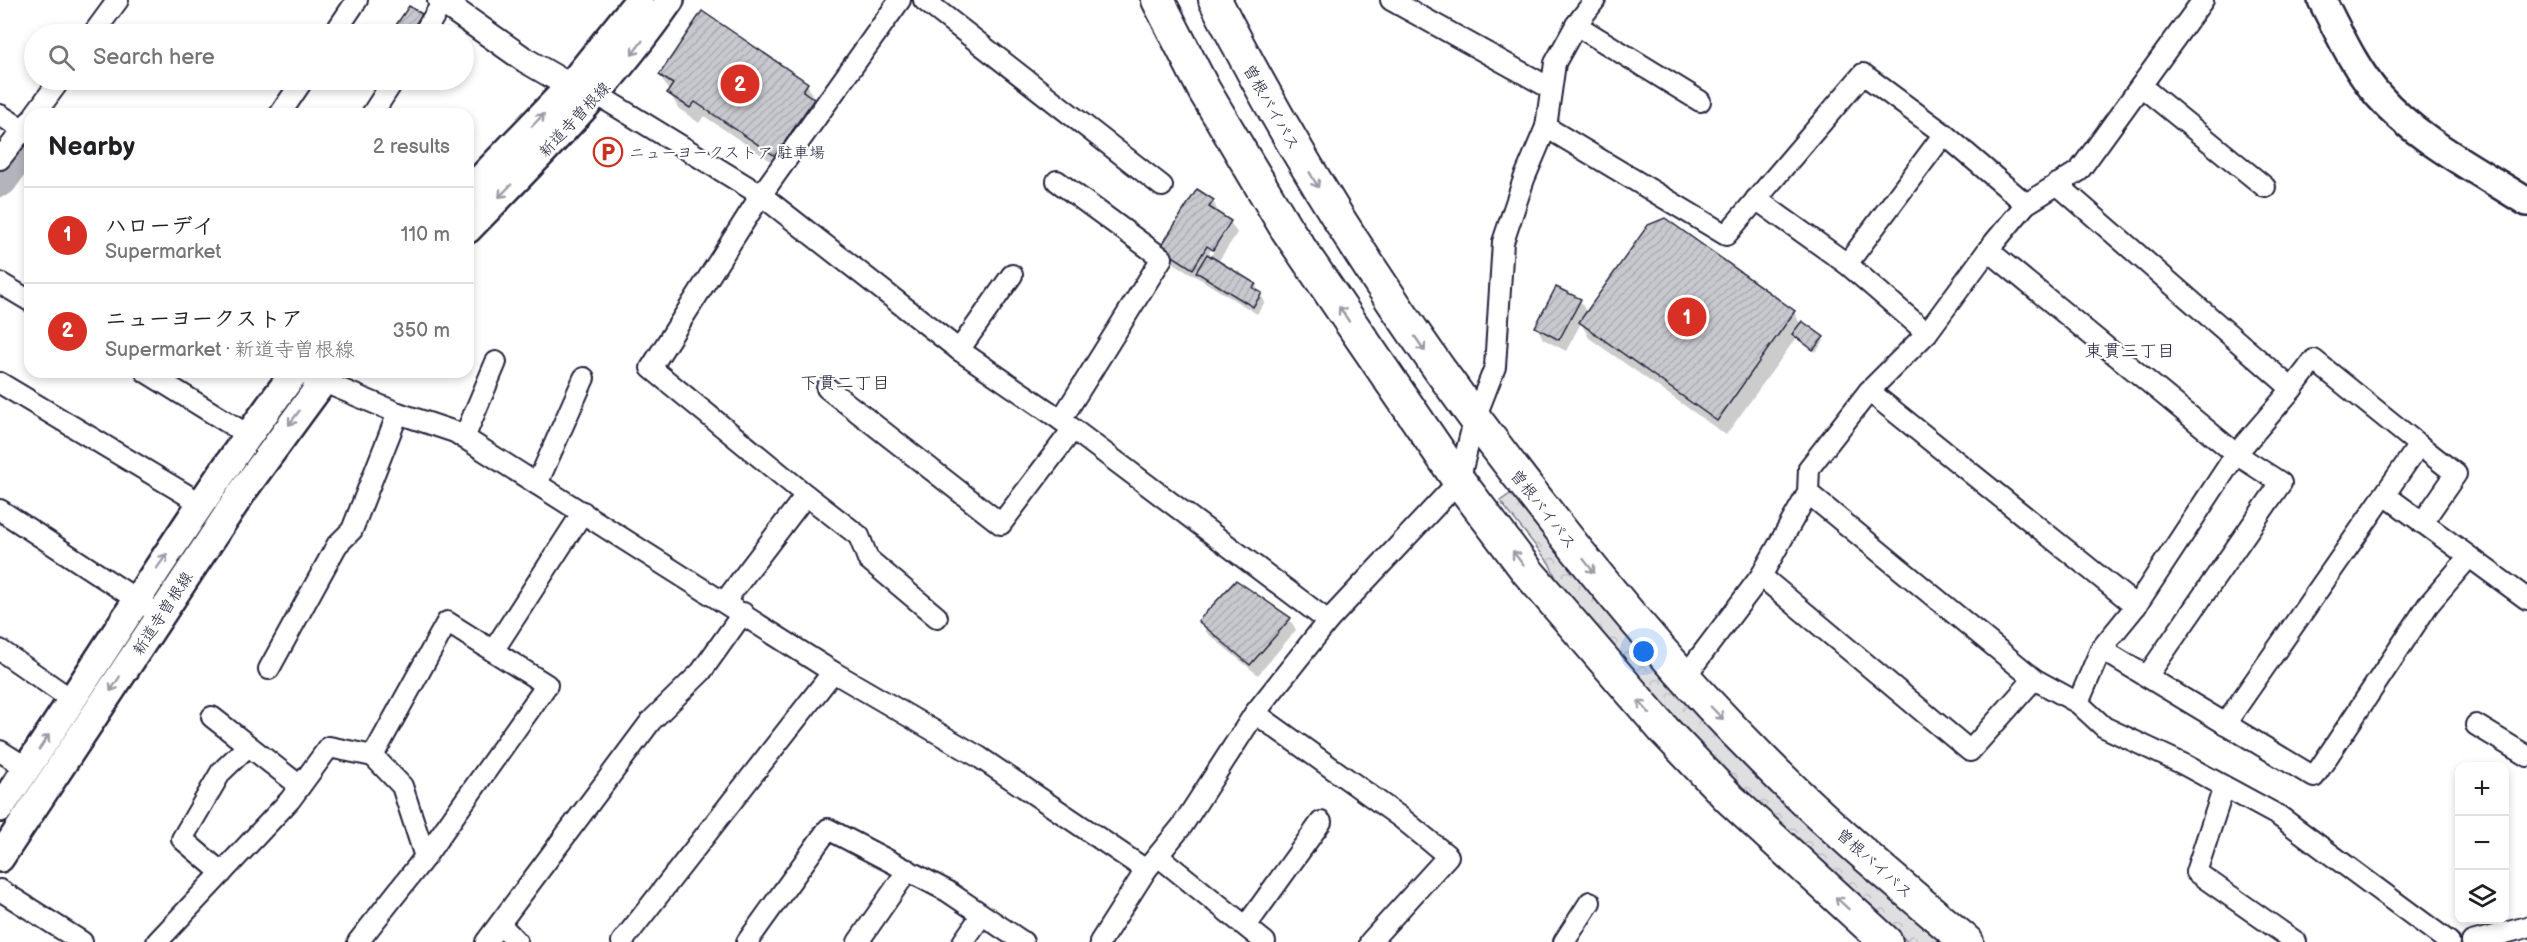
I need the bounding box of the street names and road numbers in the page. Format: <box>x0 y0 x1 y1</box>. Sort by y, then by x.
street label: 曽根バイパス <box>1239 62 1303 154</box>
street label: 新道寺曽根線 <box>535 78 615 162</box>
street label: 曽根バイパス <box>1506 466 1580 553</box>
street label: 新道寺曽根線 <box>129 568 197 659</box>
street label: 曽根バイパス <box>1832 825 1916 903</box>

